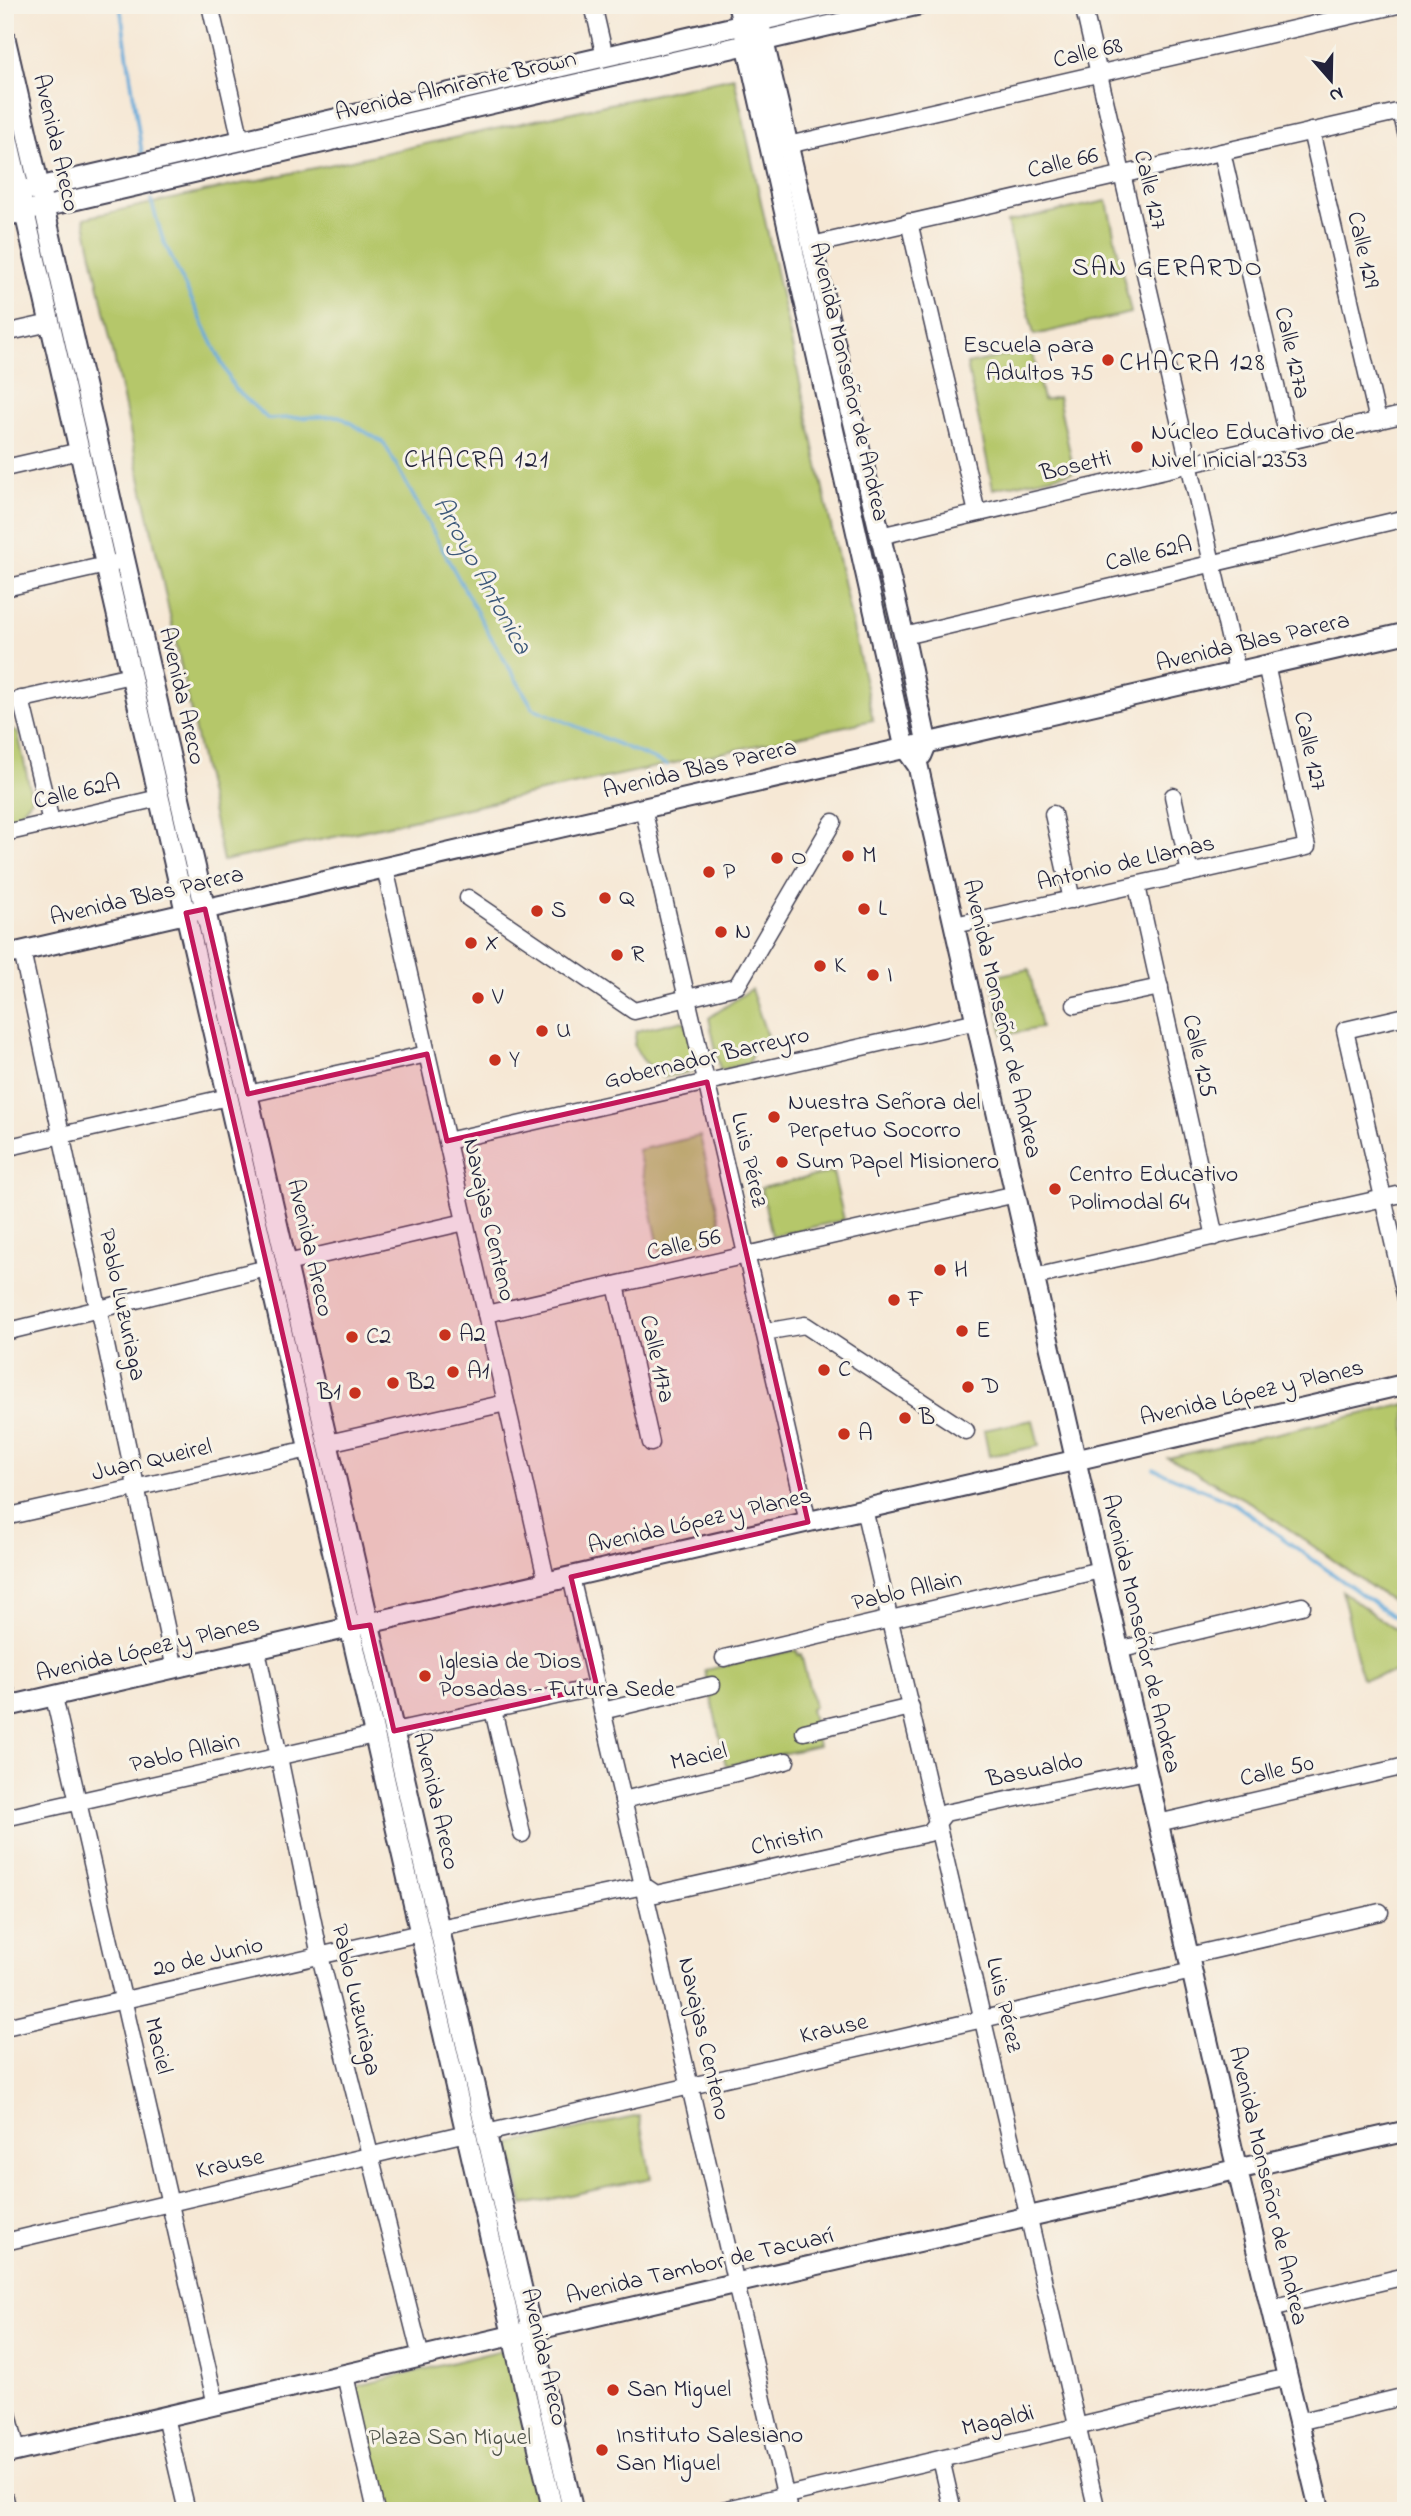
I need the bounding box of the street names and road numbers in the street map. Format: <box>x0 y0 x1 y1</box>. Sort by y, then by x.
street label: Calle 68 <box>1050 29 1126 79</box>
street label: Avenida Almirante Brown <box>332 42 580 132</box>
street label: Avenida Areco <box>22 71 88 215</box>
street label: Calle 66 <box>1024 139 1102 189</box>
street label: Calle 127 <box>1123 147 1175 233</box>
street label: Calle 129 <box>1336 208 1388 293</box>
street label: Avenida Monseñor de Andrea <box>799 239 897 525</box>
street label: Calle 127a <box>1263 304 1319 402</box>
street label: Bosetti <box>1036 442 1115 492</box>
street label: Calle 62A <box>1102 528 1196 582</box>
street label: Avenida Blas Parera <box>1153 604 1353 682</box>
street label: Avenida Areco <box>148 624 214 768</box>
street label: Calle 127 <box>1283 708 1335 794</box>
street label: Avenida Blas Parera <box>600 731 800 809</box>
street label: Calle 62A <box>30 766 124 820</box>
street label: Antonio de Llamas <box>1034 827 1218 901</box>
street label: Avenida Blas Parera <box>47 858 247 936</box>
street label: Avenida Monseñor de Andrea <box>952 876 1050 1162</box>
street label: Calle 125 <box>1171 1011 1225 1101</box>
street label: Gobernador Barreyro <box>601 1018 813 1101</box>
street label: Luis Pérez <box>720 1109 776 1212</box>
street label: Navajas Centeno <box>452 1135 524 1305</box>
street label: Avenida Areco <box>276 1176 342 1320</box>
street label: Calle 56 <box>643 1220 725 1272</box>
street label: Pablo Luzuriaga <box>88 1226 154 1384</box>
street label: Calle 117a <box>629 1312 683 1406</box>
street label: Avenida López y Planes <box>1137 1351 1368 1438</box>
street label: Juan Queirel <box>88 1430 216 1492</box>
street label: Avenida López y Planes <box>585 1479 816 1566</box>
street label: Avenida Monseñor de Andrea <box>1091 1491 1189 1777</box>
street label: Pablo Allain <box>849 1562 965 1622</box>
street label: Avenida López y Planes <box>33 1607 264 1694</box>
street label: Pablo Allain <box>127 1724 243 1784</box>
street label: Avenida Areco <box>402 1729 468 1873</box>
street label: Maciel <box>667 1735 731 1781</box>
street label: Basualdo <box>982 1744 1087 1799</box>
street label: Calle 50 <box>1236 1747 1318 1797</box>
street label: Christin <box>748 1816 826 1866</box>
street label: Pablo Luzuriaga <box>321 1921 389 2079</box>
street label: 20 de Junio <box>149 1928 267 1988</box>
street label: Navajas Centeno <box>667 1954 739 2124</box>
street label: Luis Pérez <box>975 1954 1031 2057</box>
street label: Krause <box>797 2005 872 2055</box>
street label: Maciel <box>134 2014 180 2078</box>
street label: Avenida Monseñor de Andrea <box>1218 2043 1316 2329</box>
street label: Krause <box>193 2140 268 2190</box>
street label: Avenida Tambor de Tacuarí <box>563 2219 837 2315</box>
street label: Avenida Areco <box>510 2285 576 2429</box>
street label: Magaldi <box>958 2397 1038 2447</box>

